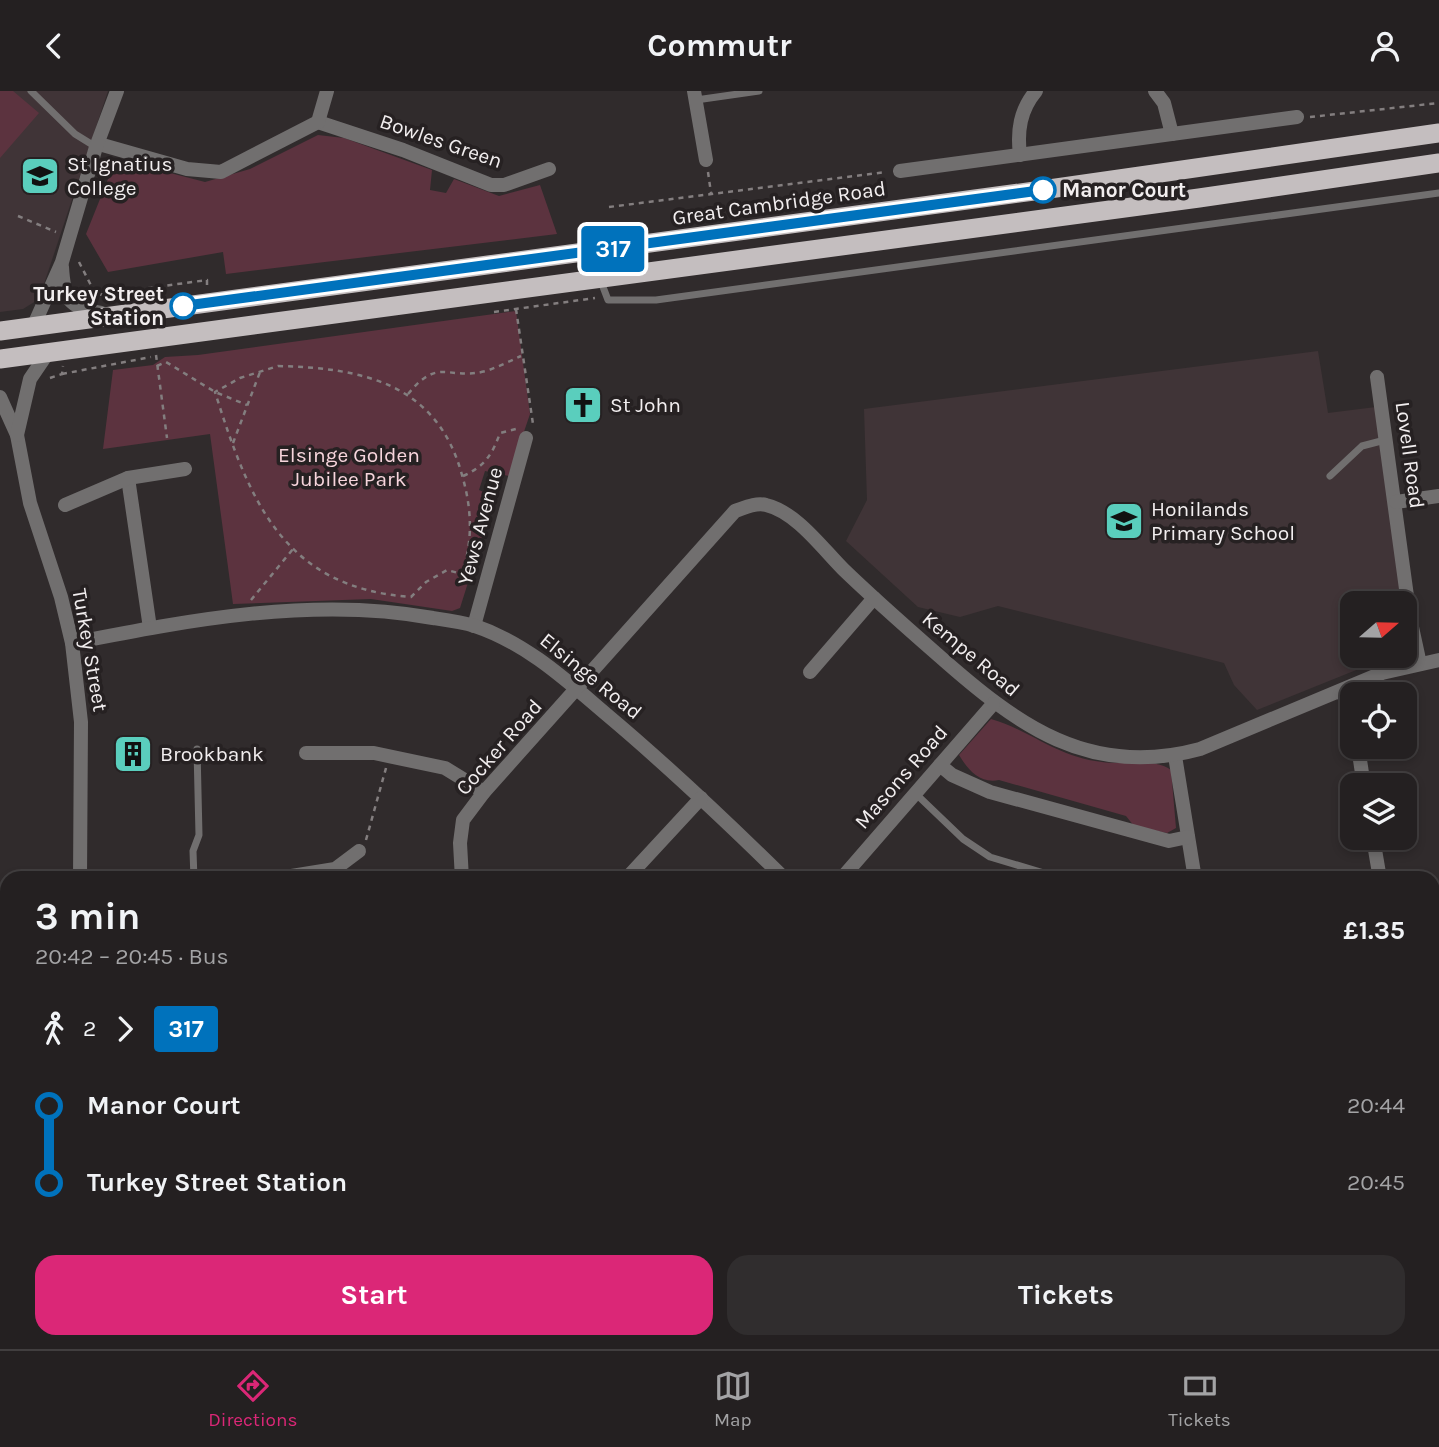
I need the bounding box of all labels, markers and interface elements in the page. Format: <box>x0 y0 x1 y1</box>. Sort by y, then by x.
icon: back <box>35 27 73 65</box>
text: Commutr <box>647 27 792 64</box>
icon: person <box>1366 27 1404 65</box>
street label: Bowles Green <box>377 109 505 173</box>
place label: St Ignatius College <box>67 152 172 200</box>
school or university icon: St Ignatius College <box>19 155 61 197</box>
street label: Great Cambridge Road <box>671 176 887 230</box>
marker: Manor Court <box>1030 177 1056 203</box>
place label: Manor Court <box>1062 178 1186 202</box>
line badge: 317 <box>573 226 653 272</box>
text: 317 <box>595 235 631 263</box>
place label: Turkey Street Station <box>33 282 164 330</box>
marker: Turkey Street Station <box>170 293 196 319</box>
church icon: St John <box>562 384 604 426</box>
place label: St John <box>610 393 681 417</box>
street label: Lovell Road <box>1391 400 1429 510</box>
park label: Elsinge Golden Jubilee Park <box>278 443 420 491</box>
street label: Yews Avenue <box>453 464 507 588</box>
place label: Honilands Primary School <box>1151 497 1295 545</box>
school or university icon: Honilands Primary School <box>1103 500 1145 542</box>
street label: Turkey Street <box>67 587 113 713</box>
north arrow <box>1340 591 1418 669</box>
map controls <box>1340 591 1417 850</box>
street label: Kempe Road <box>917 606 1025 702</box>
street label: Elsinge Road <box>535 628 647 724</box>
button: locate <box>1340 682 1417 759</box>
street label: Cocker Road <box>451 694 547 800</box>
street label: Masons Road <box>850 720 952 834</box>
building icon: Brookbank <box>112 733 154 775</box>
place label: Brookbank <box>160 742 264 766</box>
button: layers <box>1340 773 1417 850</box>
text: 3 min <box>35 894 140 939</box>
text: £1.35 <box>1343 915 1405 946</box>
text: 20:42 – 20:45 · Bus <box>35 943 229 970</box>
icon: walk <box>35 1010 73 1048</box>
icon: forward <box>106 1010 144 1048</box>
text: 2 <box>83 1015 96 1042</box>
text: 317 <box>168 1015 204 1043</box>
text: Manor Court <box>87 1090 241 1121</box>
text: 20:44 <box>1347 1092 1405 1119</box>
text: Turkey Street Station <box>87 1167 347 1198</box>
text: 20:45 <box>1347 1169 1405 1196</box>
button: Start <box>35 1255 713 1335</box>
button: Tickets <box>727 1255 1405 1335</box>
tab: Directions <box>208 1367 297 1431</box>
tab: Map <box>714 1367 752 1431</box>
tab: Tickets <box>1168 1367 1231 1431</box>

